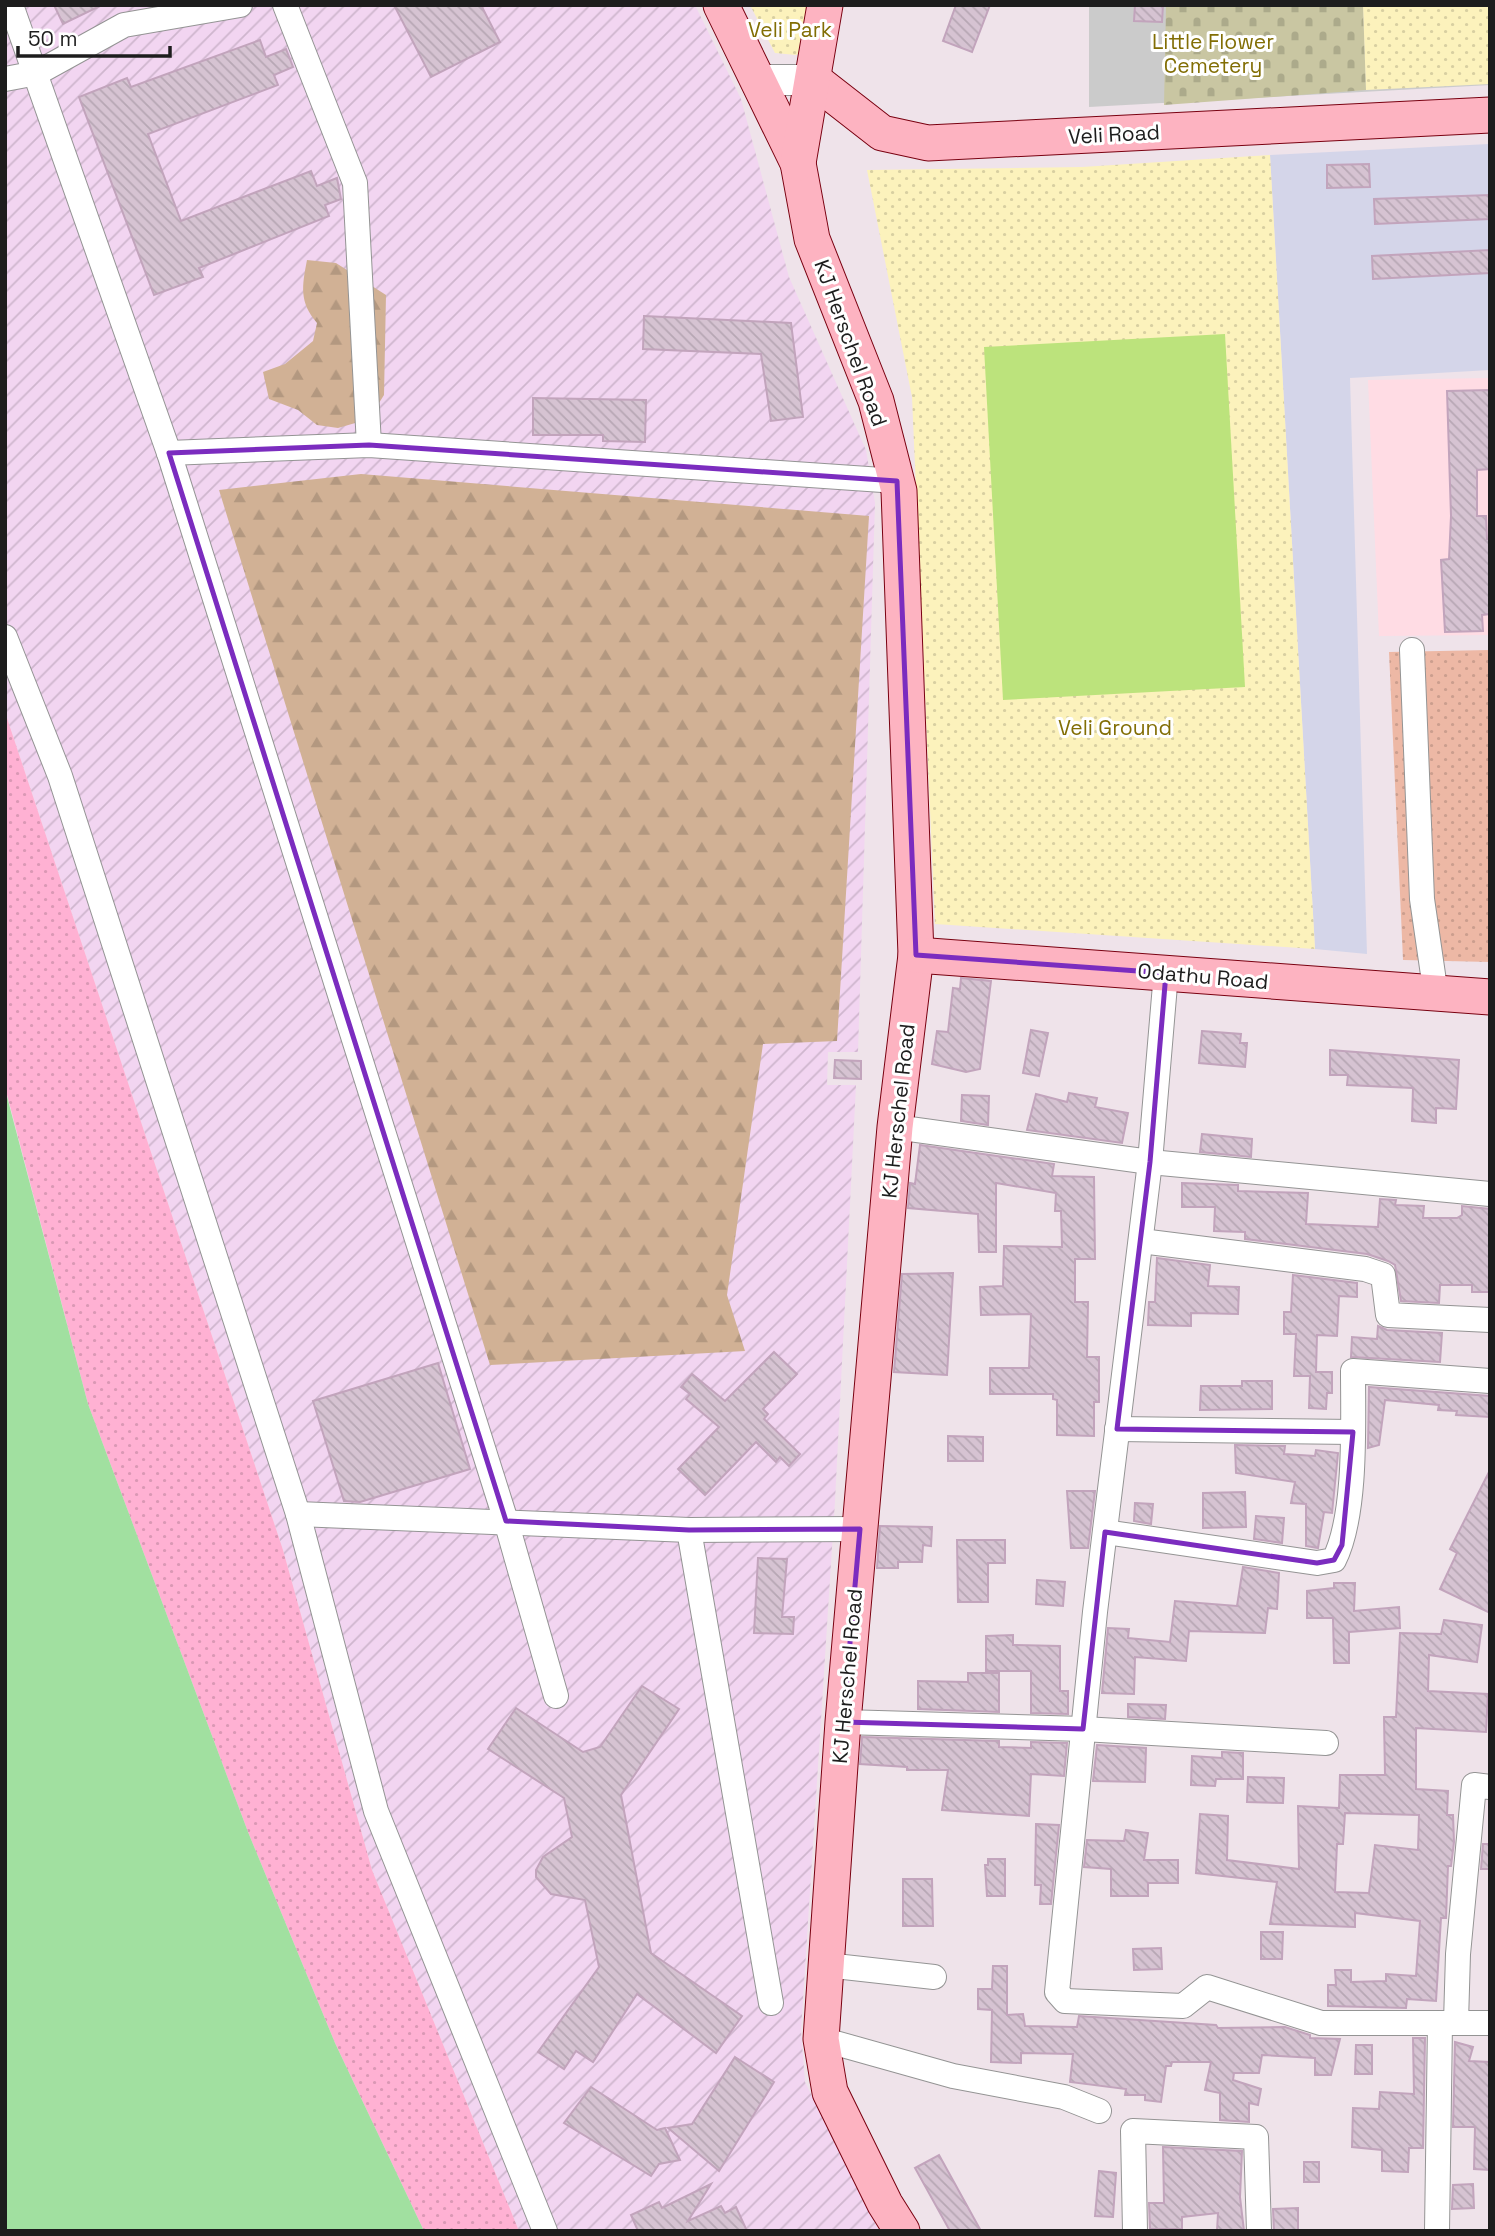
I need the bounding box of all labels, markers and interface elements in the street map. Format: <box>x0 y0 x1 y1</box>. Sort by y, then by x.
scale bar <box>18 14 170 58</box>
park label: Veli Park <box>748 16 832 43</box>
text: 50 m <box>28 25 78 52</box>
park label: Little Flower Cemetery <box>1152 28 1274 79</box>
street label: Veli Road <box>1067 118 1161 150</box>
street label: KJ Herschel Road <box>808 256 894 430</box>
park label: Veli Ground <box>1058 714 1172 741</box>
street label: Odathu Road <box>1137 957 1269 995</box>
street label: KJ Herschel Road <box>875 1022 921 1200</box>
street label: KJ Herschel Road <box>826 1587 868 1765</box>

